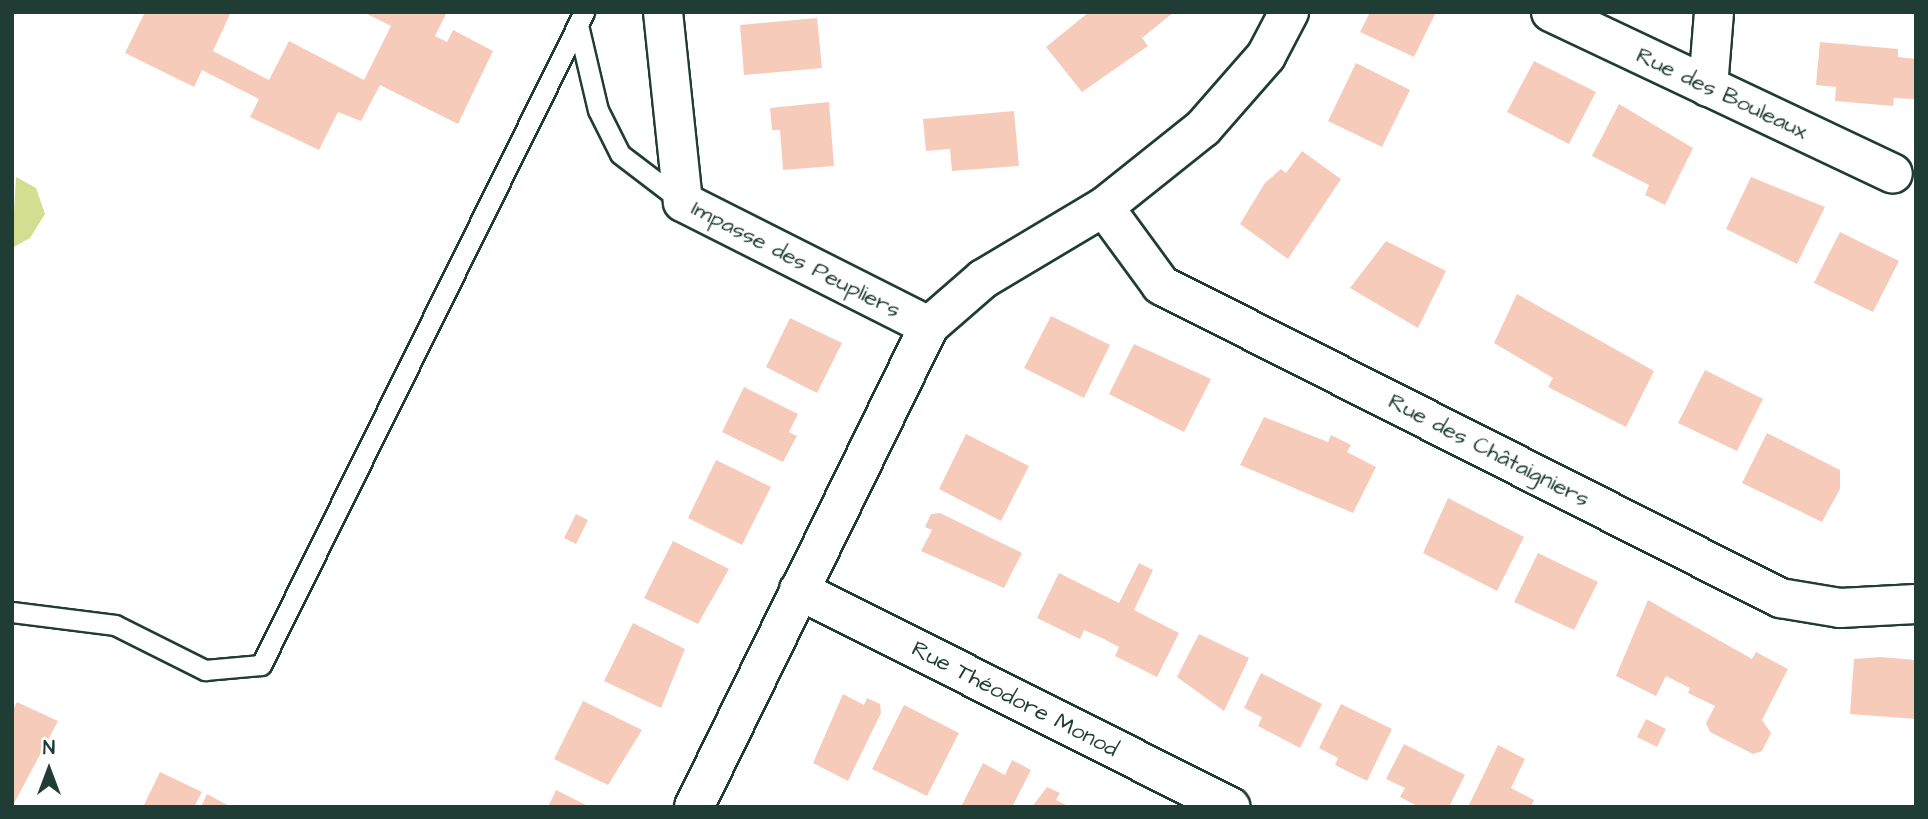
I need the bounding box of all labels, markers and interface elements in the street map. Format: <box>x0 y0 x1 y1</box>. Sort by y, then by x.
street label: Rue des Bouleaux <box>1632 41 1812 145</box>
street label: Impasse des Peupliers <box>687 194 905 324</box>
street label: Rue des Châtaigniers <box>1384 387 1594 513</box>
street label: Rue Théodore Monod <box>907 635 1123 763</box>
north arrow <box>14 735 84 805</box>
text: N <box>43 735 55 762</box>

